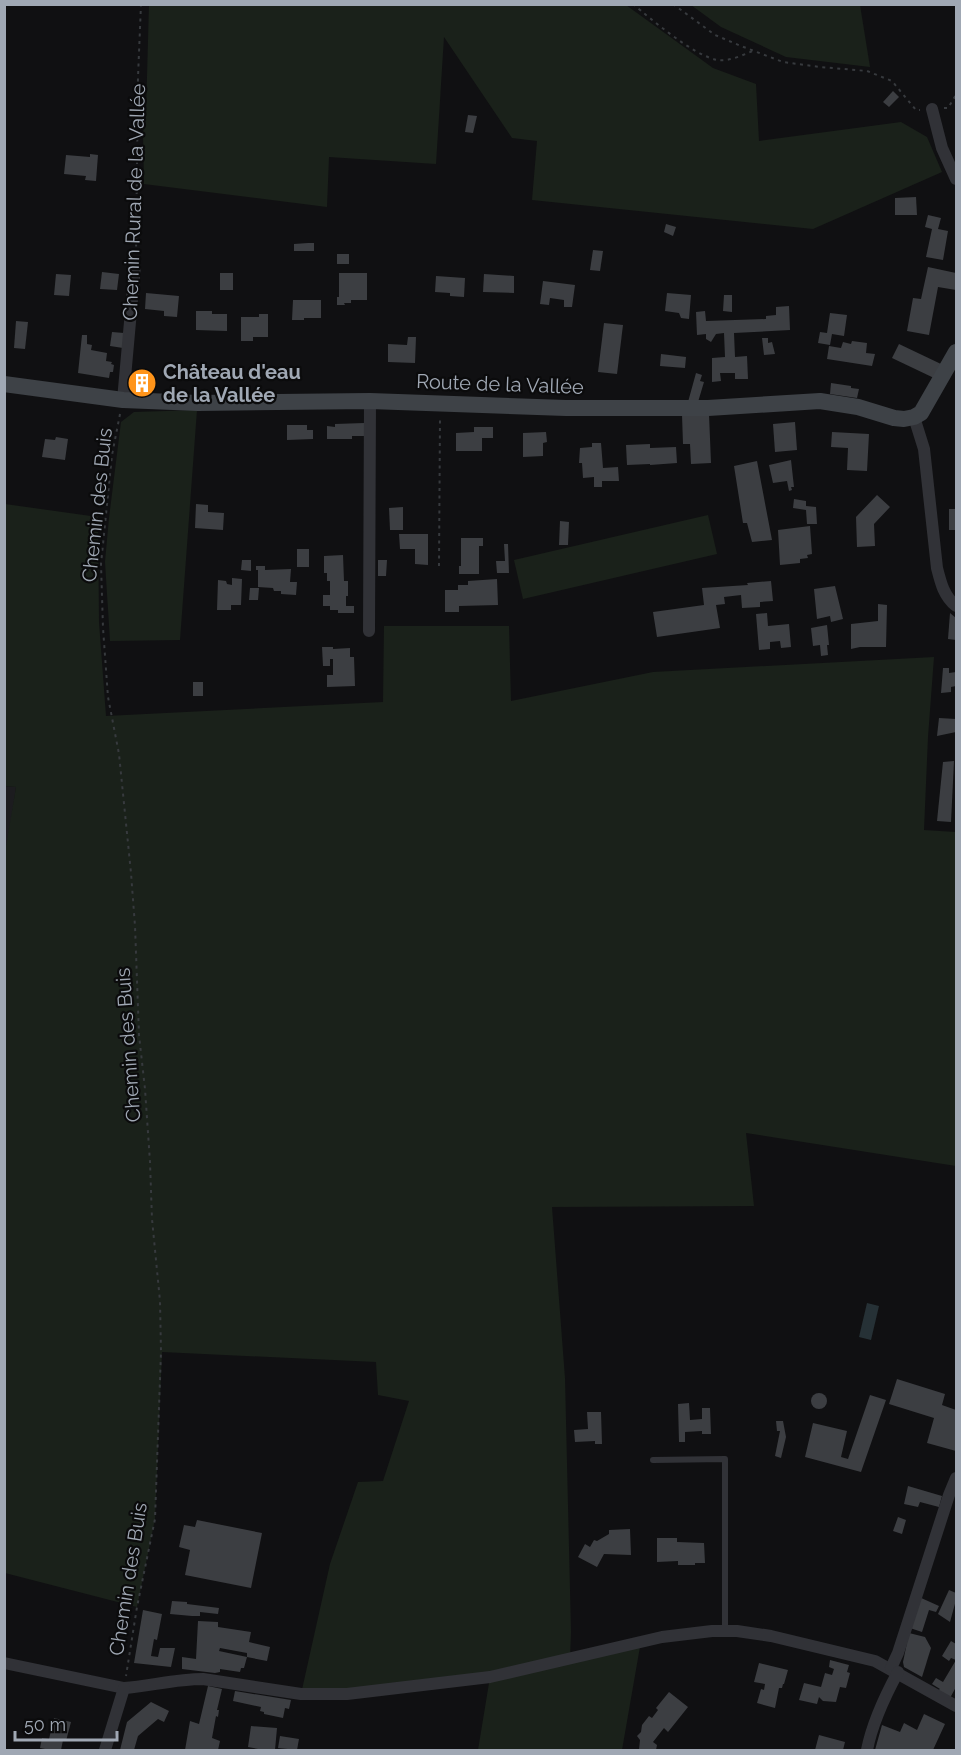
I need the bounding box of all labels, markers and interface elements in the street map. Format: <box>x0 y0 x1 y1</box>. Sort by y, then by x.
street label: Chemin Rural de la Vallée <box>118 83 150 321</box>
place label: Château d'eau de la Vallée <box>163 360 301 407</box>
building icon: Château d'eau de la Vallée <box>126 367 158 399</box>
street label: Route de la Vallée <box>416 369 584 399</box>
street label: Chemin des Buis <box>77 427 117 583</box>
street label: Chemin des Buis <box>111 967 145 1123</box>
street label: Chemin des Buis <box>104 1501 152 1657</box>
scale bar <box>15 1704 117 1742</box>
text: 50 m <box>24 1714 66 1735</box>

